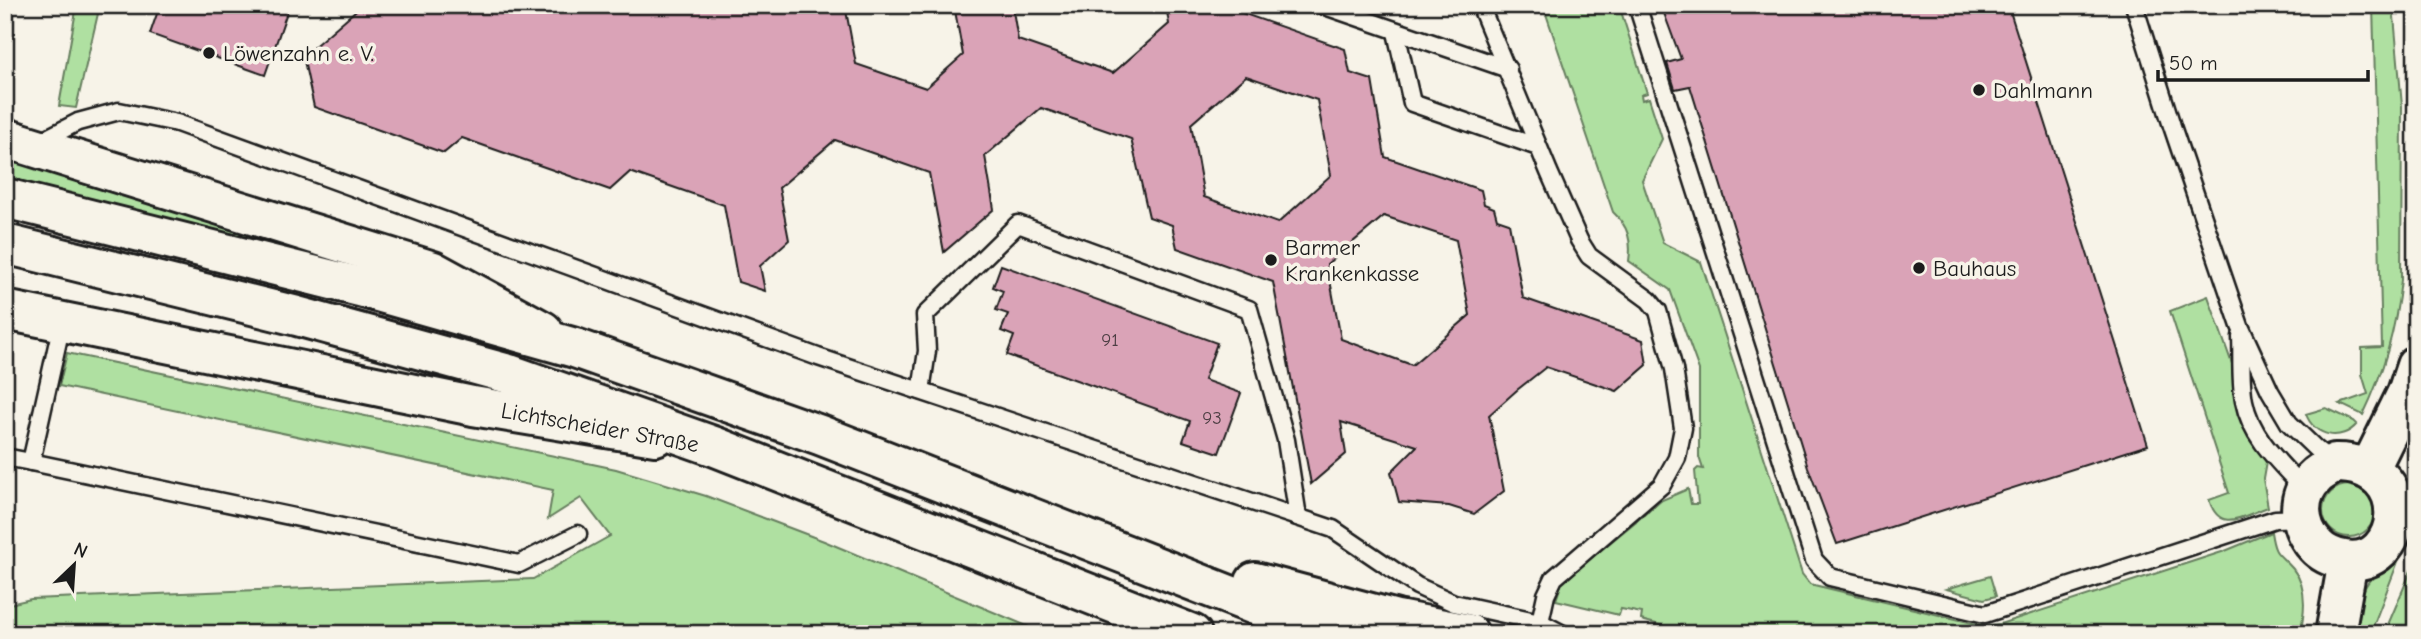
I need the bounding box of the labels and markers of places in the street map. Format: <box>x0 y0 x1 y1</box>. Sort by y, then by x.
place label: Löwenzahn e. V. <box>223 40 374 67</box>
marker: Löwenzahn e. V. <box>201 45 217 61</box>
place label: Dahlmann <box>1993 77 2093 104</box>
marker: Dahlmann <box>1971 82 1987 98</box>
place label: Barmer Krankenkasse <box>1285 234 1419 287</box>
marker: Barmer Krankenkasse <box>1263 252 1279 268</box>
place label: Bauhaus <box>1933 255 2016 282</box>
marker: Bauhaus <box>1911 260 1927 276</box>

